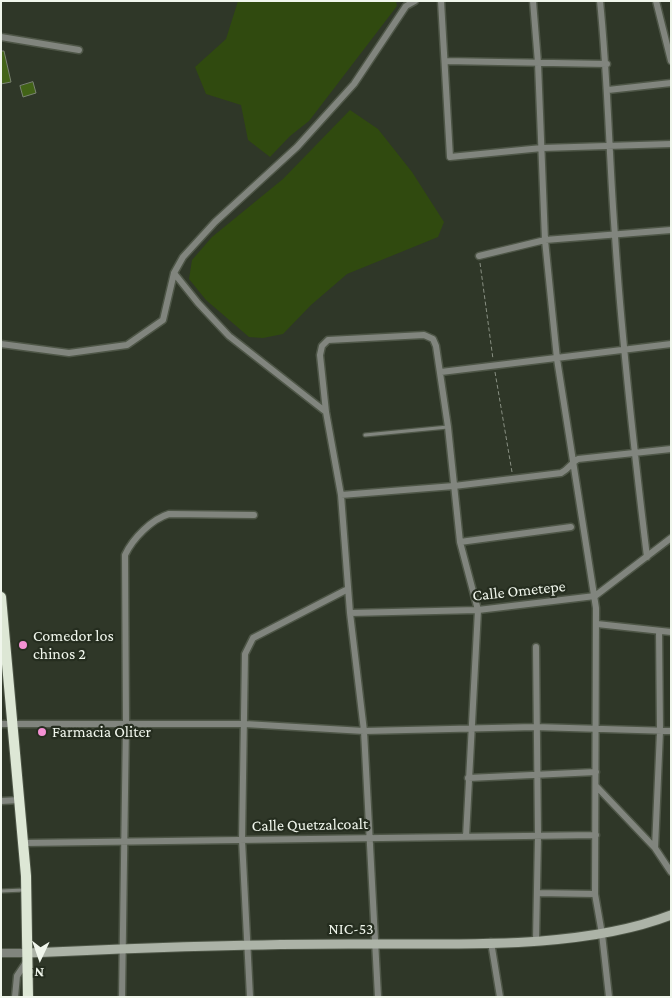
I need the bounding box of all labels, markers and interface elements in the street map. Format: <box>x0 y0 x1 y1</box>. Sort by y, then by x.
street label: Calle Ometepe <box>472 577 566 605</box>
place label: Comedor los chinos 2 <box>33 626 114 664</box>
marker: Comedor los chinos 2 <box>17 639 29 651</box>
place label: Farmacia Oliter <box>52 722 151 742</box>
marker: Farmacia Oliter <box>36 726 48 738</box>
street label: Calle Quetzalcoalt <box>252 814 368 836</box>
street label: NIC-53 <box>328 919 374 939</box>
north arrow <box>15 933 65 983</box>
text: N <box>34 965 44 981</box>

